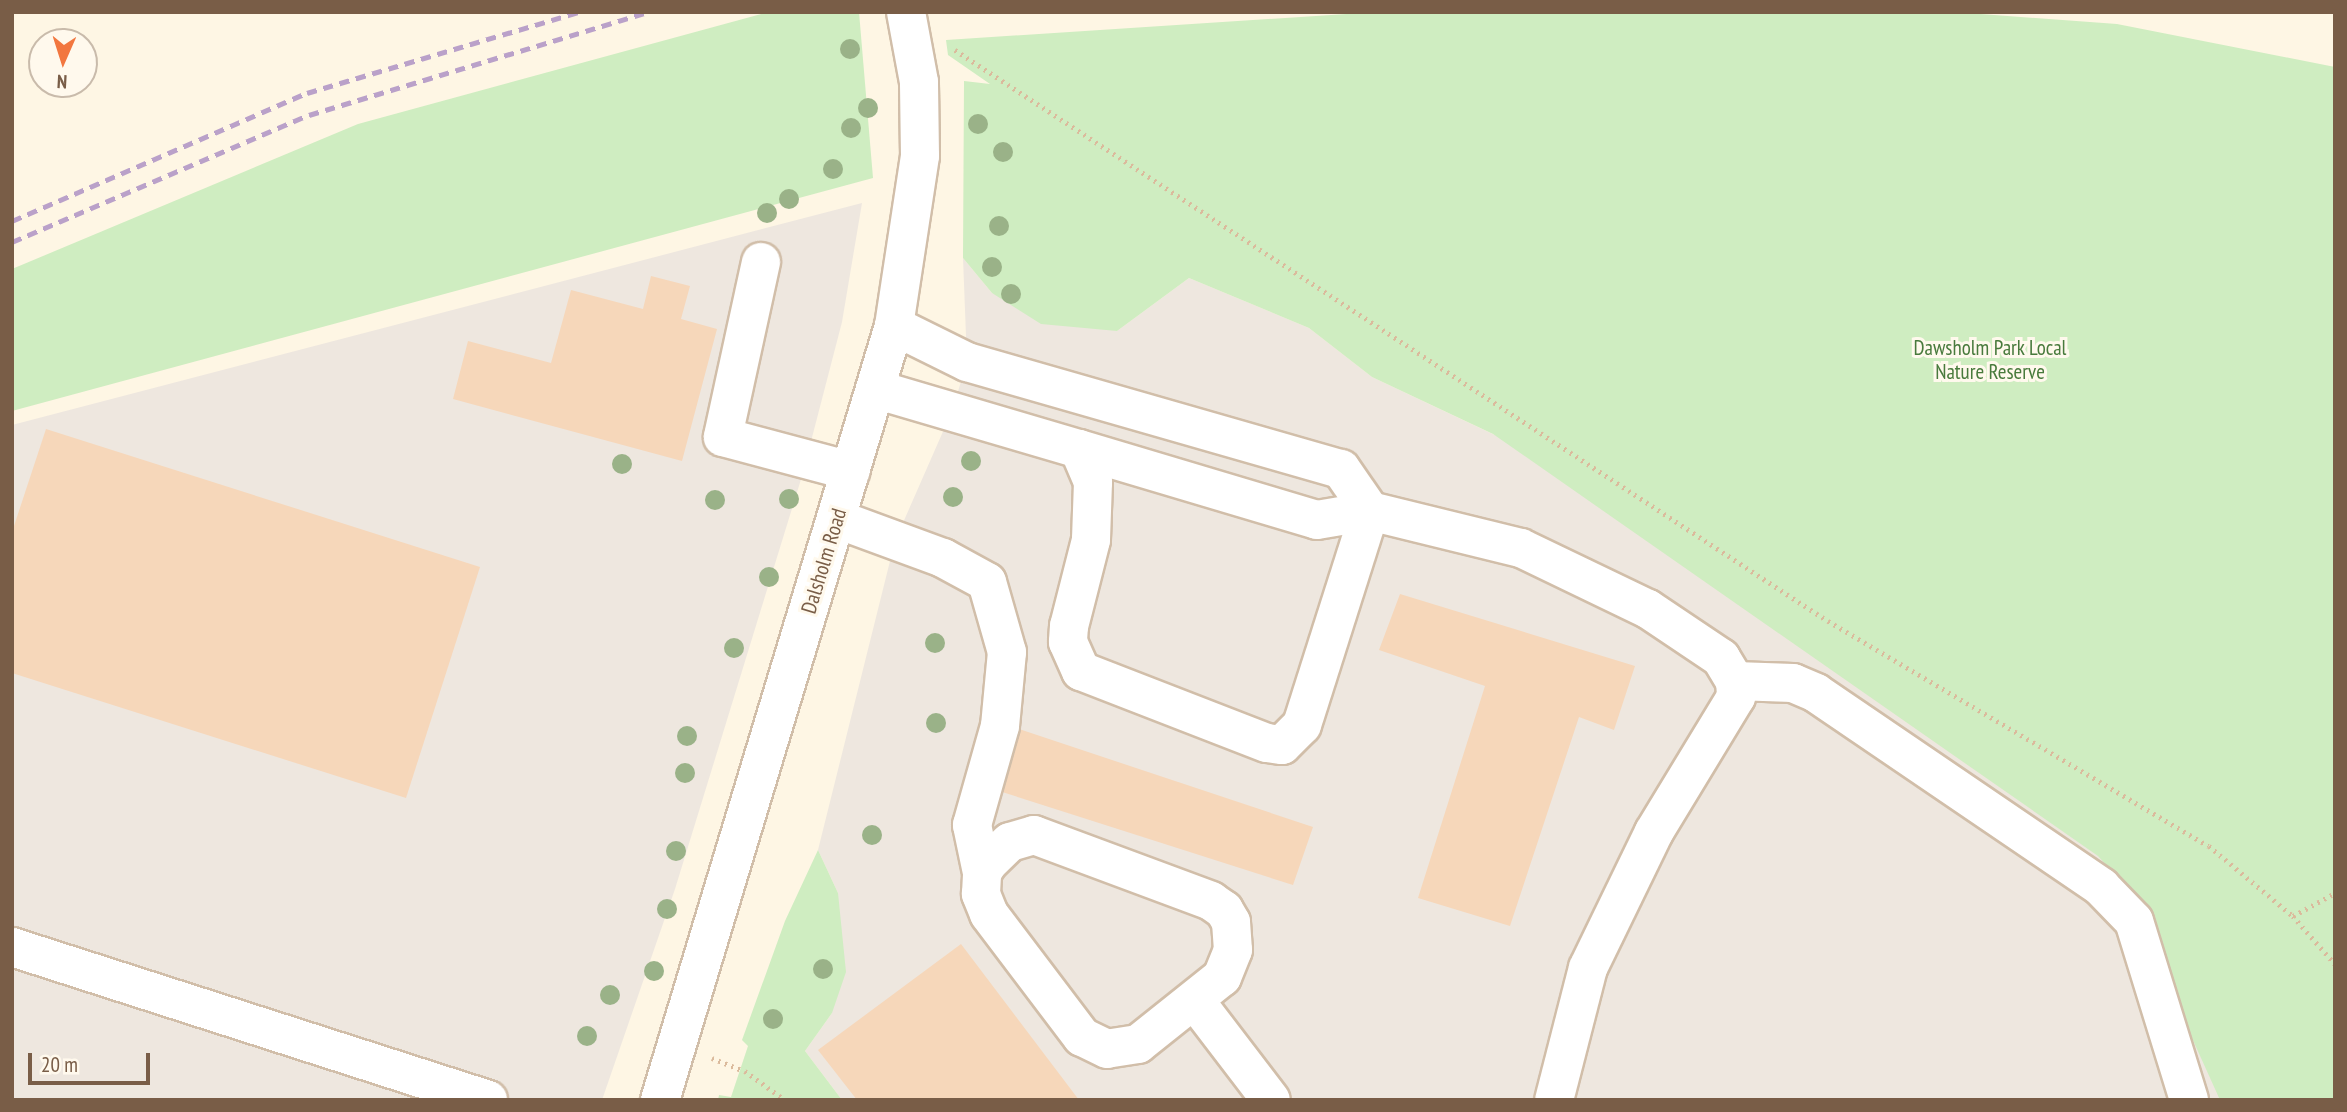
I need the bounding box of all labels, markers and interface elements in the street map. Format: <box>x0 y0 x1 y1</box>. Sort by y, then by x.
north arrow <box>28 28 98 98</box>
text: N <box>56 70 68 94</box>
park label: Dawsholm Park Local Nature Reserve <box>1913 335 2067 385</box>
street label: Dalsholm Road <box>796 505 852 617</box>
scale bar <box>32 1038 154 1082</box>
text: 20 m <box>41 1051 78 1078</box>

